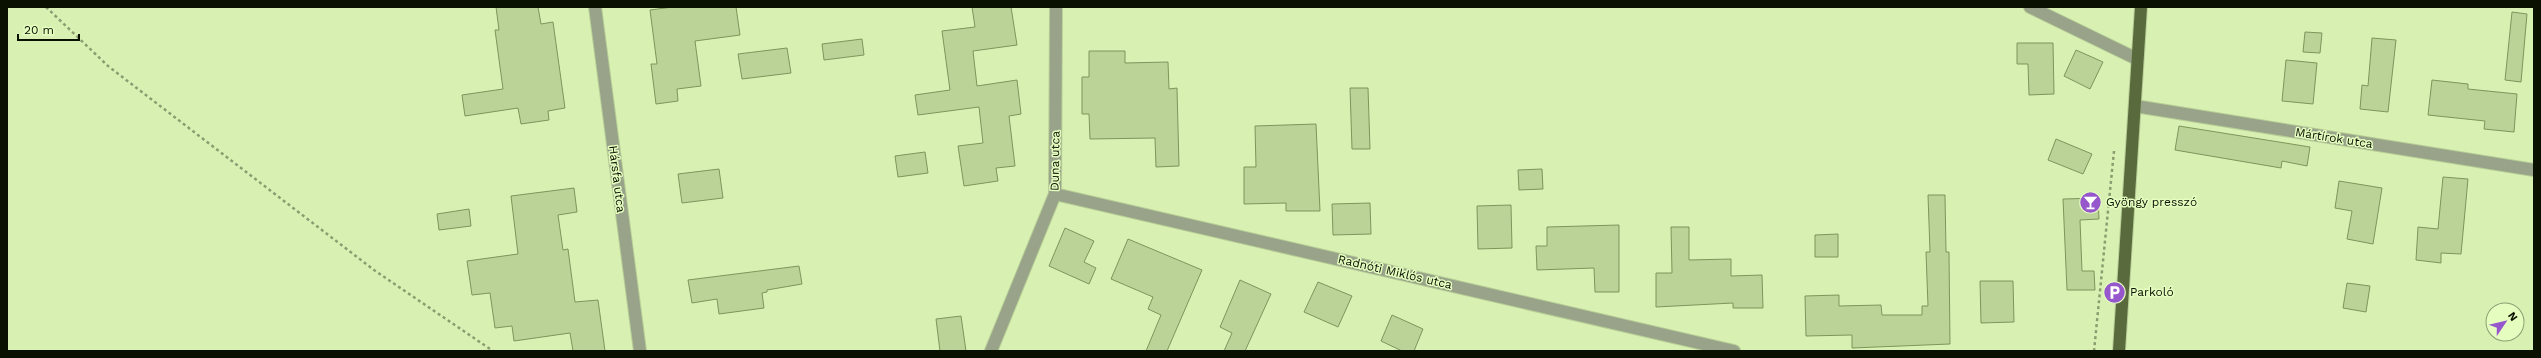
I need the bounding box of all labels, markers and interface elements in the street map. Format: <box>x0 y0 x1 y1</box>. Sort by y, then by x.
scale bar <box>18 16 79 42</box>
text: 20 m <box>24 23 54 37</box>
street label: Mártírok utca <box>2294 125 2374 151</box>
street label: Duna utca <box>1047 131 1063 191</box>
street label: Hársfa utca <box>606 145 628 214</box>
bar icon: Gyöngy presszó <box>2078 189 2104 215</box>
place label: Gyöngy presszó <box>2106 195 2197 209</box>
street label: Radnóti Miklós utca <box>1337 252 1454 292</box>
parking icon: Parkoló <box>2101 279 2127 305</box>
place label: Parkoló <box>2130 285 2174 299</box>
north arrow <box>2485 302 2525 342</box>
text: N <box>2505 309 2520 324</box>

